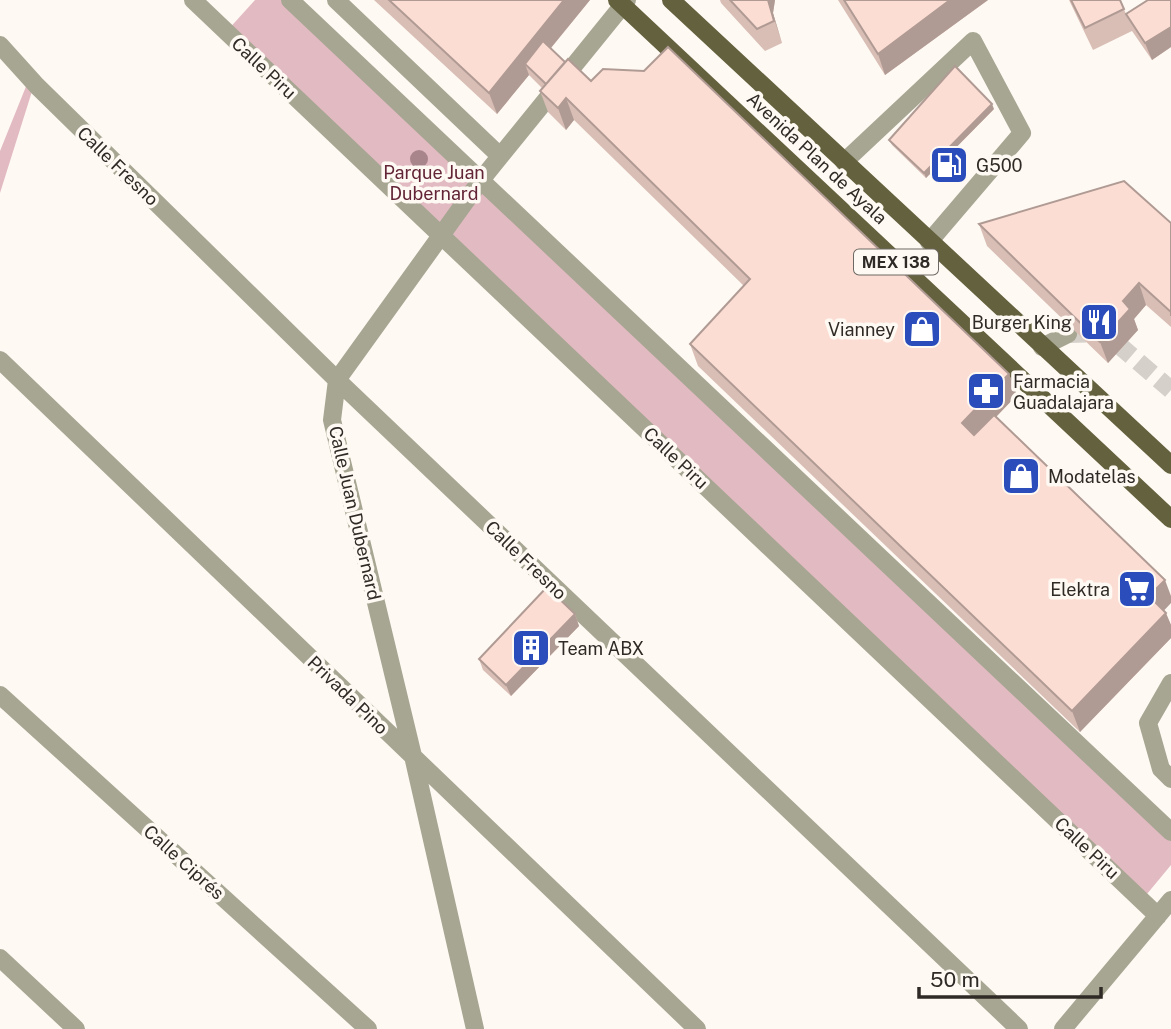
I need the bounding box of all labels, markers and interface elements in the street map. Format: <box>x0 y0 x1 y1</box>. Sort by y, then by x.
street label: Calle Piru <box>227 33 301 103</box>
street label: Avenida Plan de Ayala <box>743 88 891 228</box>
street label: Calle Fresno <box>73 122 163 210</box>
fuel station icon: G500 <box>928 144 970 186</box>
place label: G500 <box>976 155 1023 176</box>
park label: Parque Juan Dubernard <box>383 162 485 204</box>
road number: MEX 138 <box>854 250 938 274</box>
restaurant icon: Burger King <box>1078 301 1120 343</box>
shop icon: Vianney <box>901 308 943 350</box>
place label: Burger King <box>972 312 1072 333</box>
place label: Vianney <box>828 319 895 340</box>
pharmacy icon: Farmacia Guadalajara <box>965 370 1007 412</box>
place label: Farmacia Guadalajara <box>1013 371 1114 413</box>
street label: Calle Piru <box>639 423 713 493</box>
street label: Calle Juan Dubernard <box>325 424 385 602</box>
shop icon: Modatelas <box>1000 455 1042 497</box>
place label: Modatelas <box>1048 466 1136 487</box>
street label: Calle Fresno <box>481 516 571 604</box>
supermarket icon: Elektra <box>1116 568 1158 610</box>
place label: Elektra <box>1050 579 1110 600</box>
building icon: Team ABX <box>510 627 552 669</box>
place label: Team ABX <box>558 638 644 659</box>
street label: Privada Pino <box>304 652 392 738</box>
street label: Calle Piru <box>1050 813 1124 883</box>
street label: Calle Ciprés <box>140 821 228 903</box>
scale bar <box>919 956 1101 1000</box>
text: 50 m <box>930 967 980 992</box>

